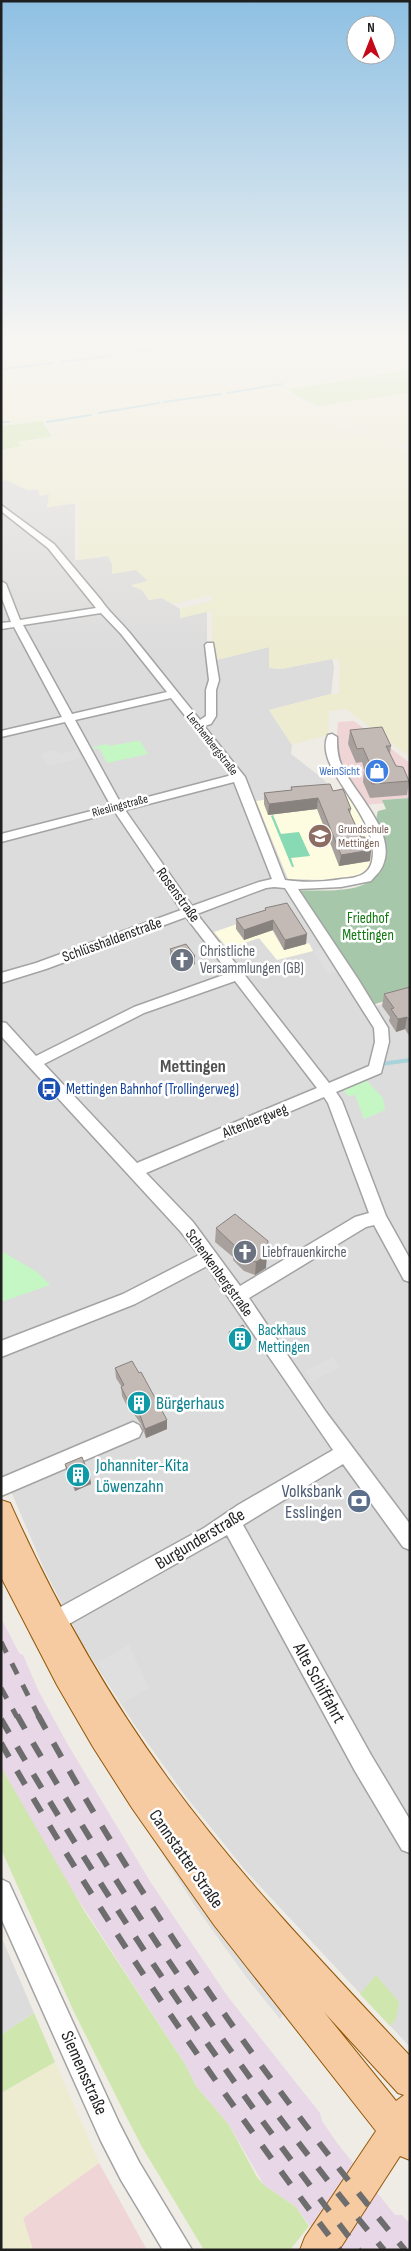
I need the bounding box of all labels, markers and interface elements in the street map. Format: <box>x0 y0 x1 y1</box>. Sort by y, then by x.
north arrow <box>346 15 396 65</box>
text: N <box>367 19 375 36</box>
street label: Lerchenbergstraße <box>183 710 241 779</box>
shop icon: WeinSicht <box>364 758 390 784</box>
place label: WeinSicht <box>319 764 360 779</box>
street label: Rieslingstraße <box>90 791 150 821</box>
place label: Grundschule Mettingen <box>338 822 389 851</box>
school or university icon: Grundschule Mettingen <box>307 823 333 849</box>
street label: Rosenstraße <box>152 864 204 926</box>
park label: Friedhof Mettingen <box>342 909 394 945</box>
street label: Schlüsshaldenstraße <box>60 913 164 967</box>
place label: Christliche Versammlungen (GB) <box>200 942 304 978</box>
church icon: Christliche Versammlungen (GB) <box>169 947 195 973</box>
district label: Mettingen <box>160 1056 226 1077</box>
bus stop icon: Mettingen Bahnhof (Trollingerweg) <box>36 1076 62 1102</box>
place label: Mettingen Bahnhof (Trollingerweg) <box>66 1080 239 1099</box>
street label: Altenbergweg <box>219 1099 290 1143</box>
street label: Schenkenbergstraße <box>181 1226 257 1320</box>
church icon: Liebfrauenkirche <box>232 1239 258 1265</box>
place label: Liebfrauenkirche <box>262 1243 346 1262</box>
place label: Backhaus Mettingen <box>258 1321 310 1357</box>
building icon: Backhaus Mettingen <box>227 1326 253 1352</box>
building icon: Bürgerhaus <box>126 1390 152 1416</box>
place label: Bürgerhaus <box>156 1393 224 1414</box>
place label: Johanniter-Kita Löwenzahn <box>95 1455 189 1497</box>
building icon: Johanniter-Kita Löwenzahn <box>65 1462 91 1488</box>
place label: Volksbank Esslingen <box>282 1481 342 1523</box>
bank icon: Volksbank Esslingen <box>346 1488 372 1514</box>
street label: Burgunderstraße <box>151 1504 249 1574</box>
street label: Alte Schiffahrt <box>288 1638 350 1727</box>
street label: Cannstatter Straße <box>144 1806 228 1912</box>
street label: Siemensstraße <box>56 2028 112 2118</box>

